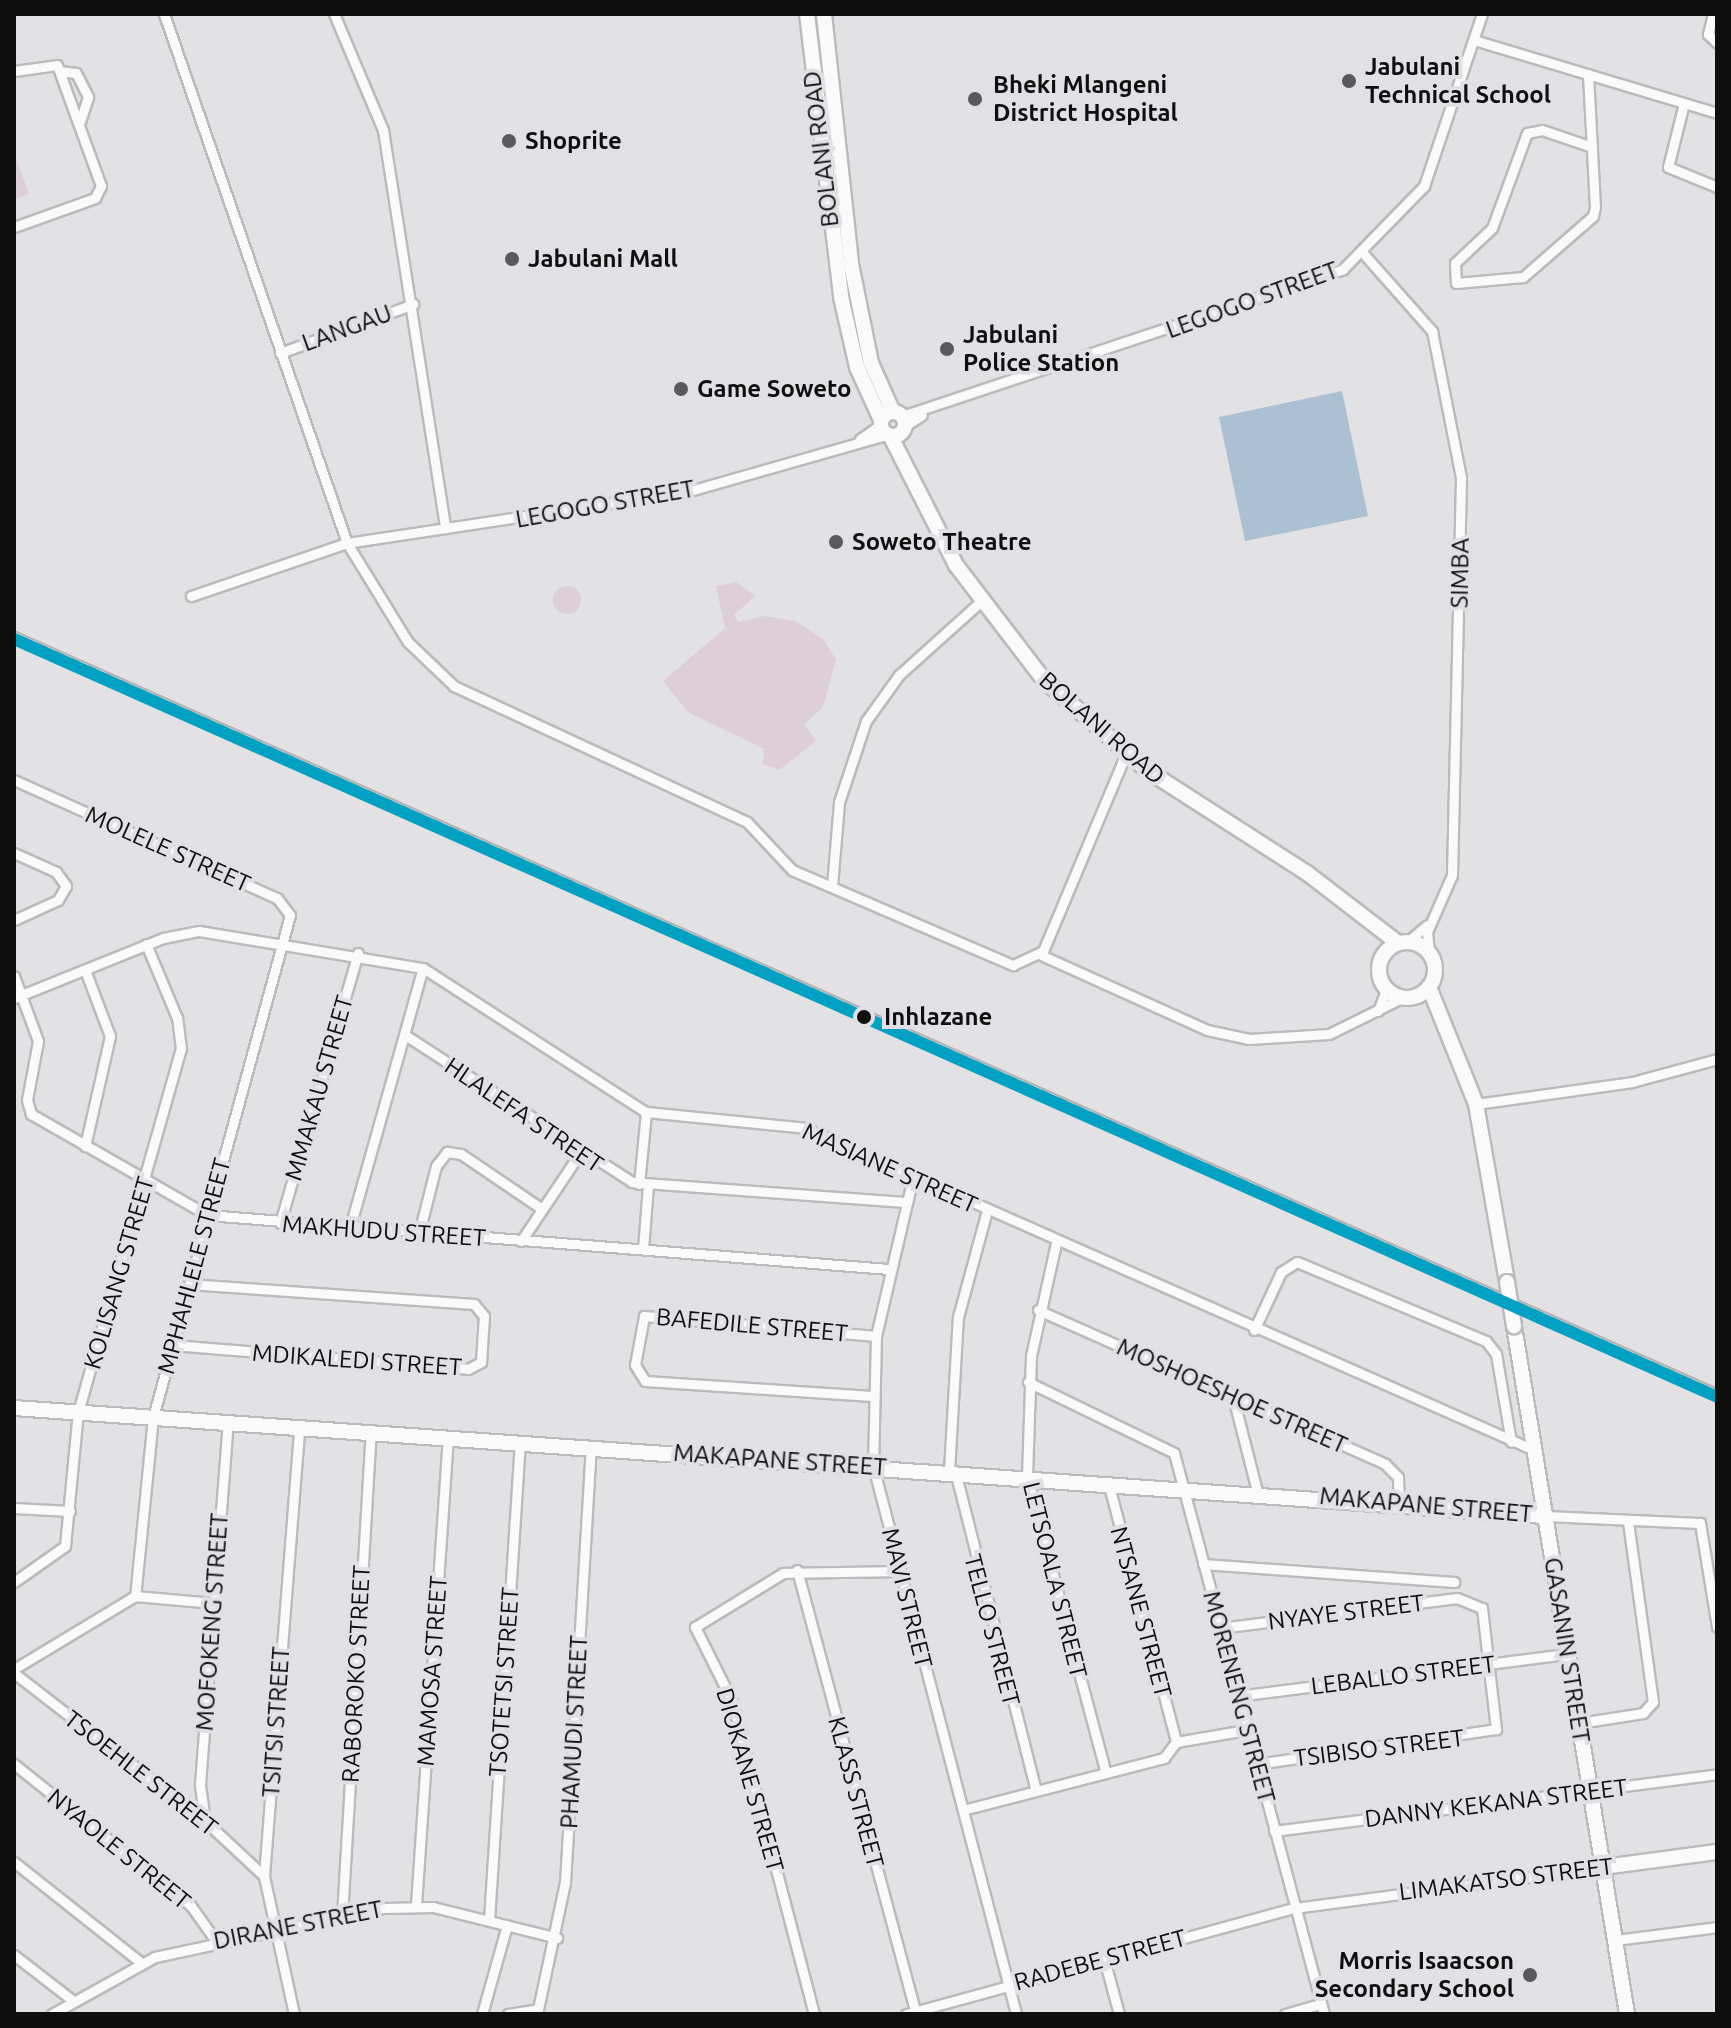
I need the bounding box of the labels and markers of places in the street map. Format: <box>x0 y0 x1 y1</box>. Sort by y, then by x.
place label: Jabulani Technical School <box>1365 53 1551 109</box>
place label: Bheki Mlangeni District Hospital <box>993 71 1178 127</box>
marker: Jabulani Technical School <box>1340 72 1358 90</box>
marker: Bheki Mlangeni District Hospital <box>964 88 986 110</box>
place label: Shoprite <box>525 127 622 155</box>
marker: Shoprite <box>500 132 518 150</box>
place label: Jabulani Mall <box>528 245 678 273</box>
marker: Jabulani Mall <box>503 250 521 268</box>
place label: Jabulani Police Station <box>963 321 1119 377</box>
marker: Jabulani Police Station <box>938 340 956 358</box>
place label: Game Soweto <box>697 375 851 403</box>
marker: Game Soweto <box>672 380 690 398</box>
place label: Soweto Theatre <box>852 528 1031 556</box>
marker: Soweto Theatre <box>827 533 845 551</box>
place label: Inhlazane <box>884 1003 992 1031</box>
marker: Inhlazane <box>851 1004 877 1030</box>
place label: Morris Isaacson Secondary School <box>1315 1947 1514 2003</box>
marker: Morris Isaacson Secondary School <box>1521 1966 1539 1984</box>

